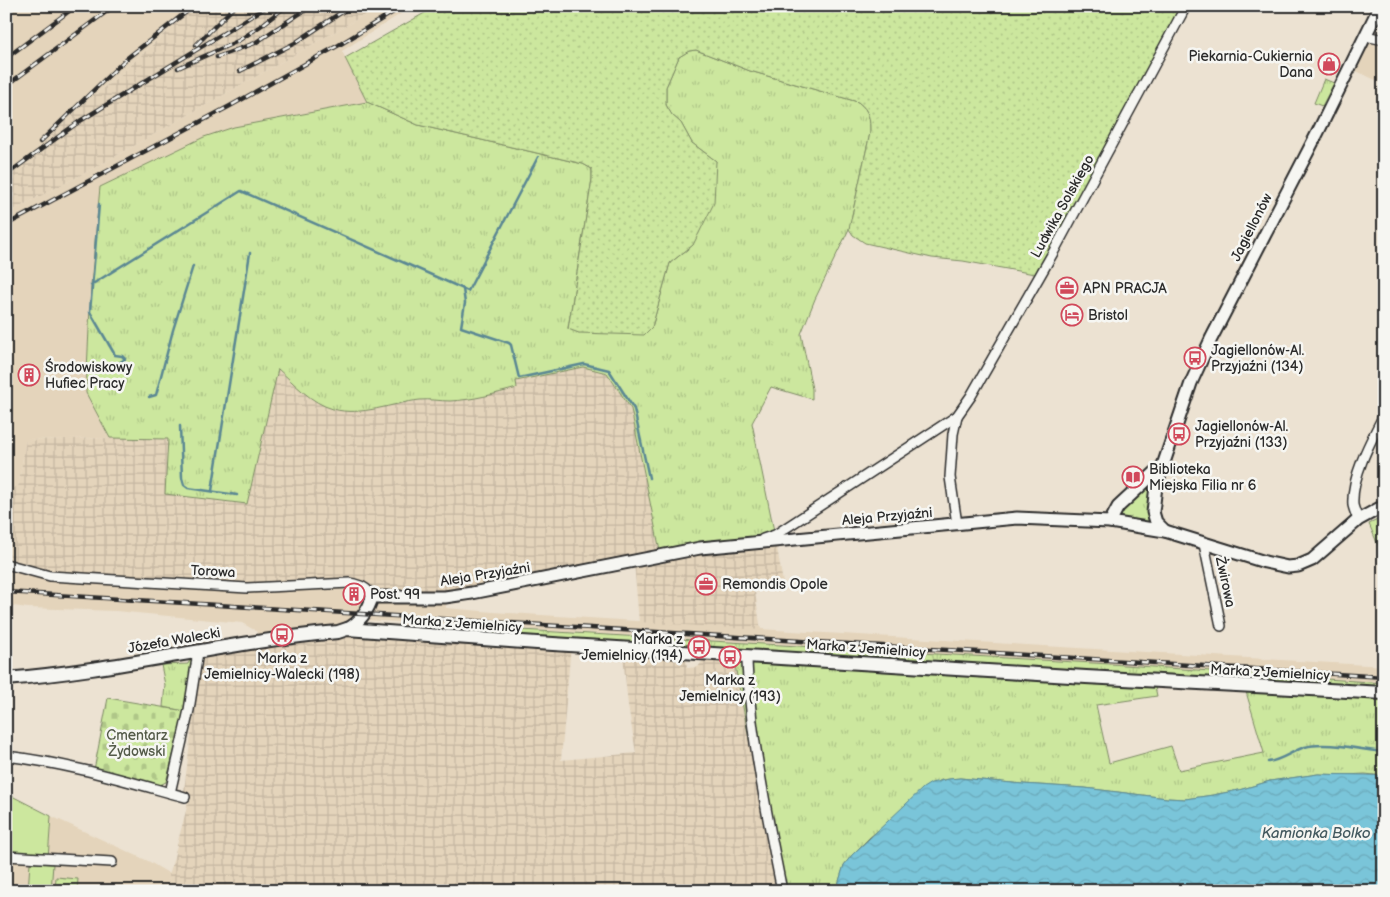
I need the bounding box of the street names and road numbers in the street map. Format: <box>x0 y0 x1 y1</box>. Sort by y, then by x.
street label: Ludwika Solskiego <box>1027 152 1098 261</box>
street label: Jagiellonów <box>1227 190 1276 264</box>
street label: Aleja Przyjaźni <box>841 504 933 529</box>
street label: Żwirowa <box>1212 554 1240 609</box>
street label: Aleja Przyjaźni <box>439 559 531 590</box>
street label: Torowa <box>190 562 236 581</box>
street label: Marka z Jemielnicy <box>402 611 523 636</box>
street label: Józefa Walecki <box>127 624 222 657</box>
street label: Marka z Jemielnicy <box>806 636 927 661</box>
street label: Marka z Jemielnicy <box>1210 661 1331 684</box>

